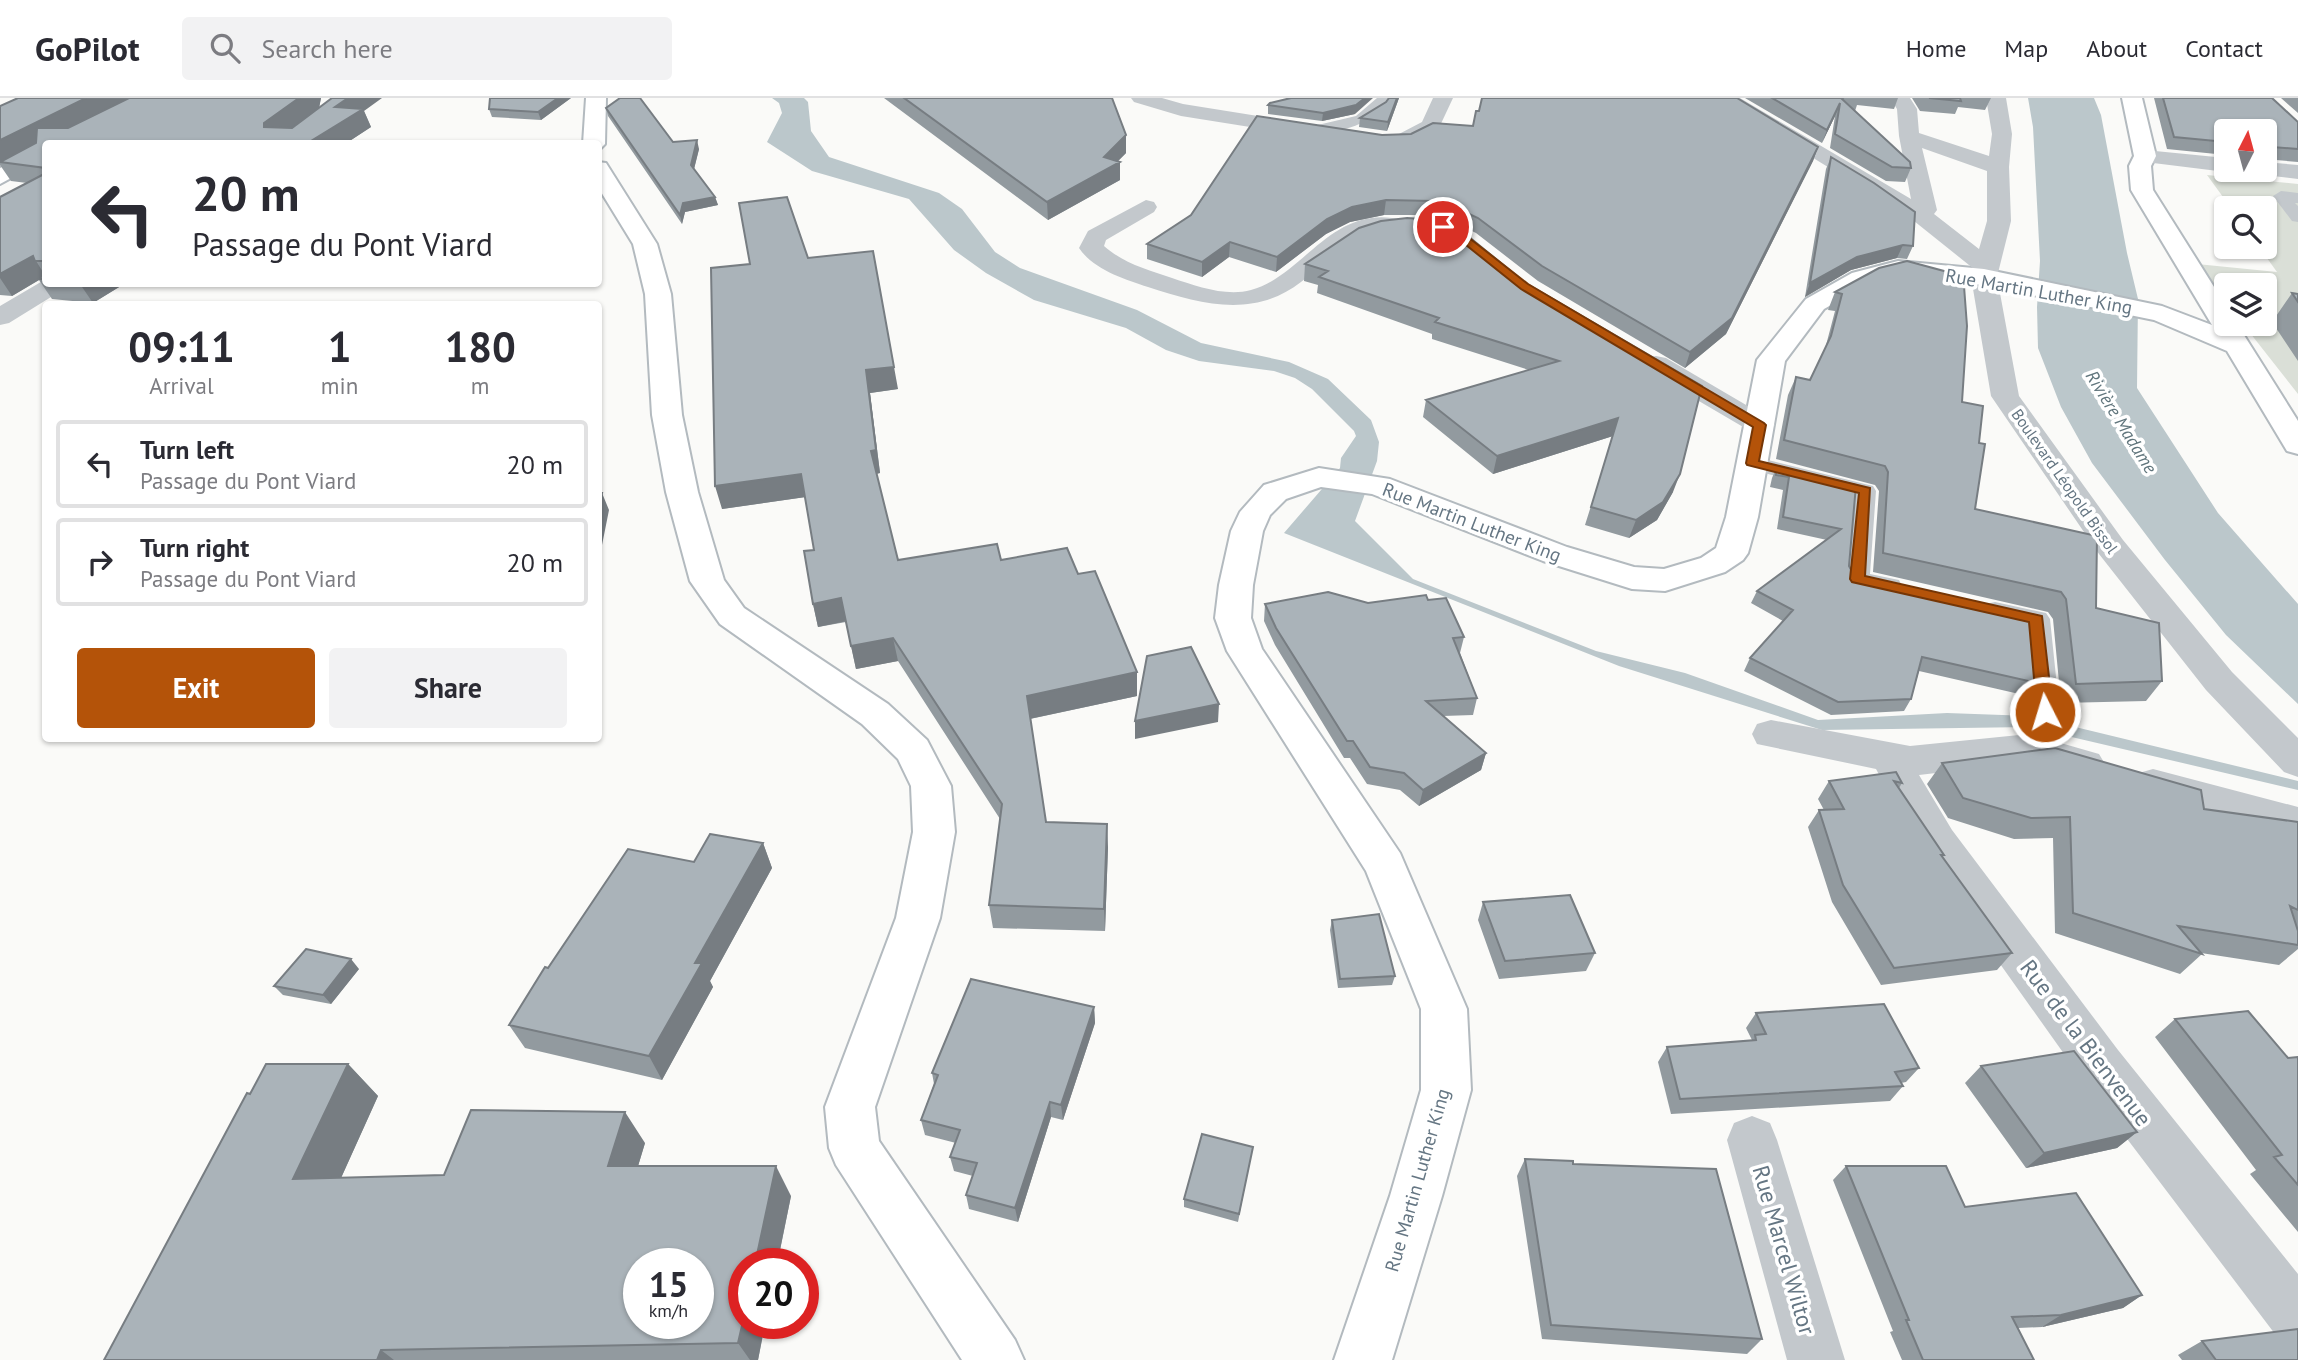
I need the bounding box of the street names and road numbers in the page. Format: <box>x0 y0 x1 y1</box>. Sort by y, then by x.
street label: Rue Martin Luther King <box>1944 263 2134 319</box>
street label: Boulevard Léopold Bissol <box>2007 405 2123 557</box>
street label: Rue Martin Luther King <box>1379 477 1565 567</box>
street label: Rue de la Bienvenue <box>2014 954 2159 1132</box>
street label: Rue Martin Luther King <box>1379 1086 1455 1274</box>
street label: Rue Marcel Wiltor <box>1746 1162 1823 1338</box>

